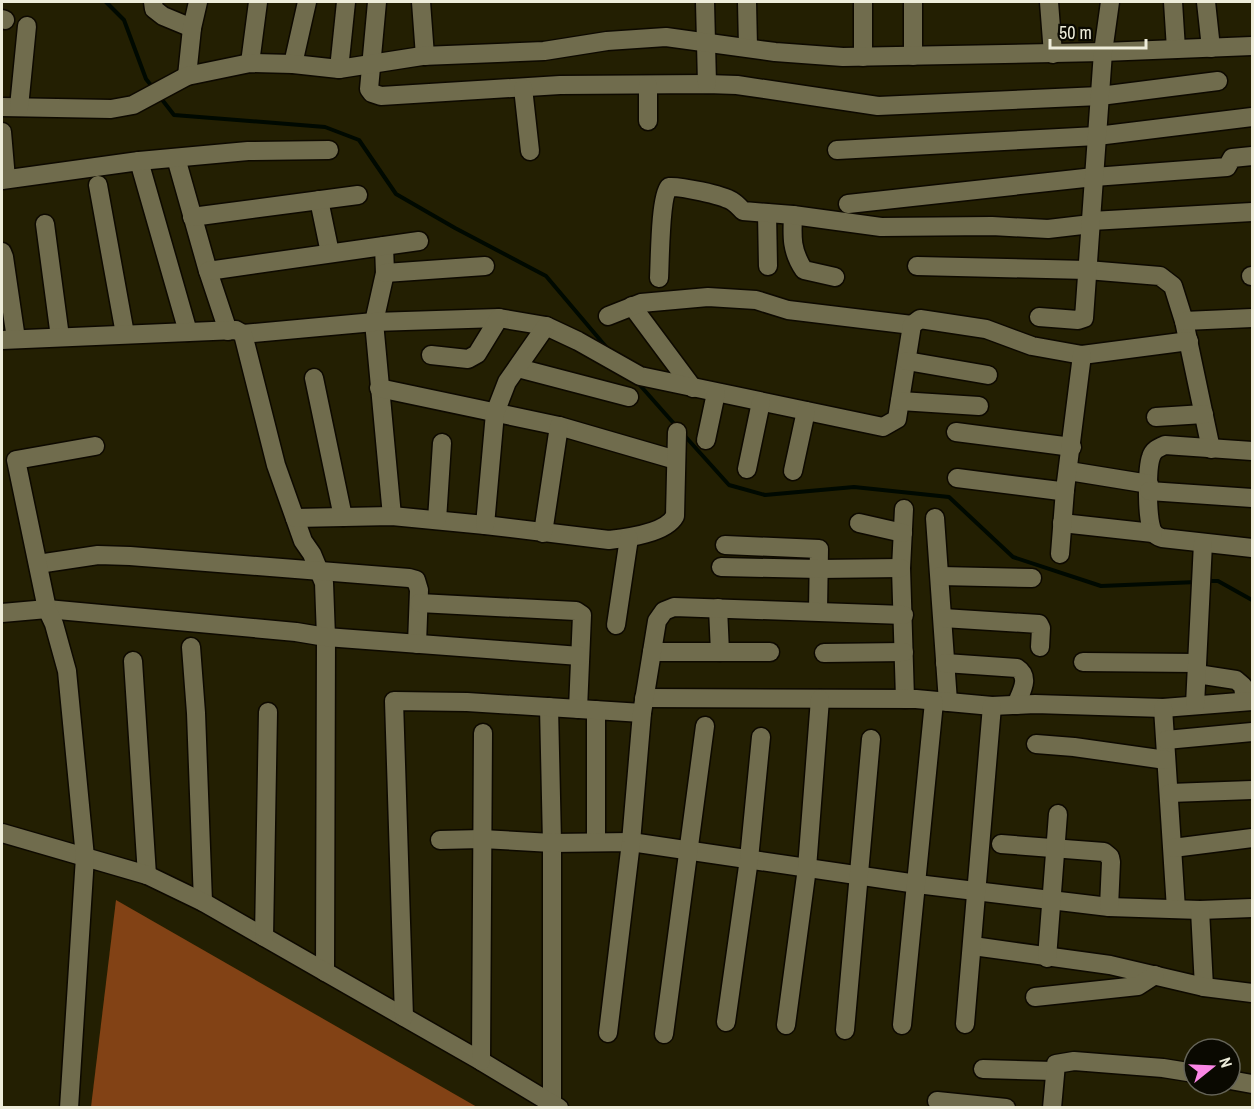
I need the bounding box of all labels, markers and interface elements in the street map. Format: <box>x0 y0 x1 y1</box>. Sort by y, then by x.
scale bar <box>1050 12 1146 50</box>
text: 50 m <box>1059 20 1092 45</box>
north arrow <box>1182 1037 1242 1097</box>
text: N <box>1214 1054 1238 1070</box>

